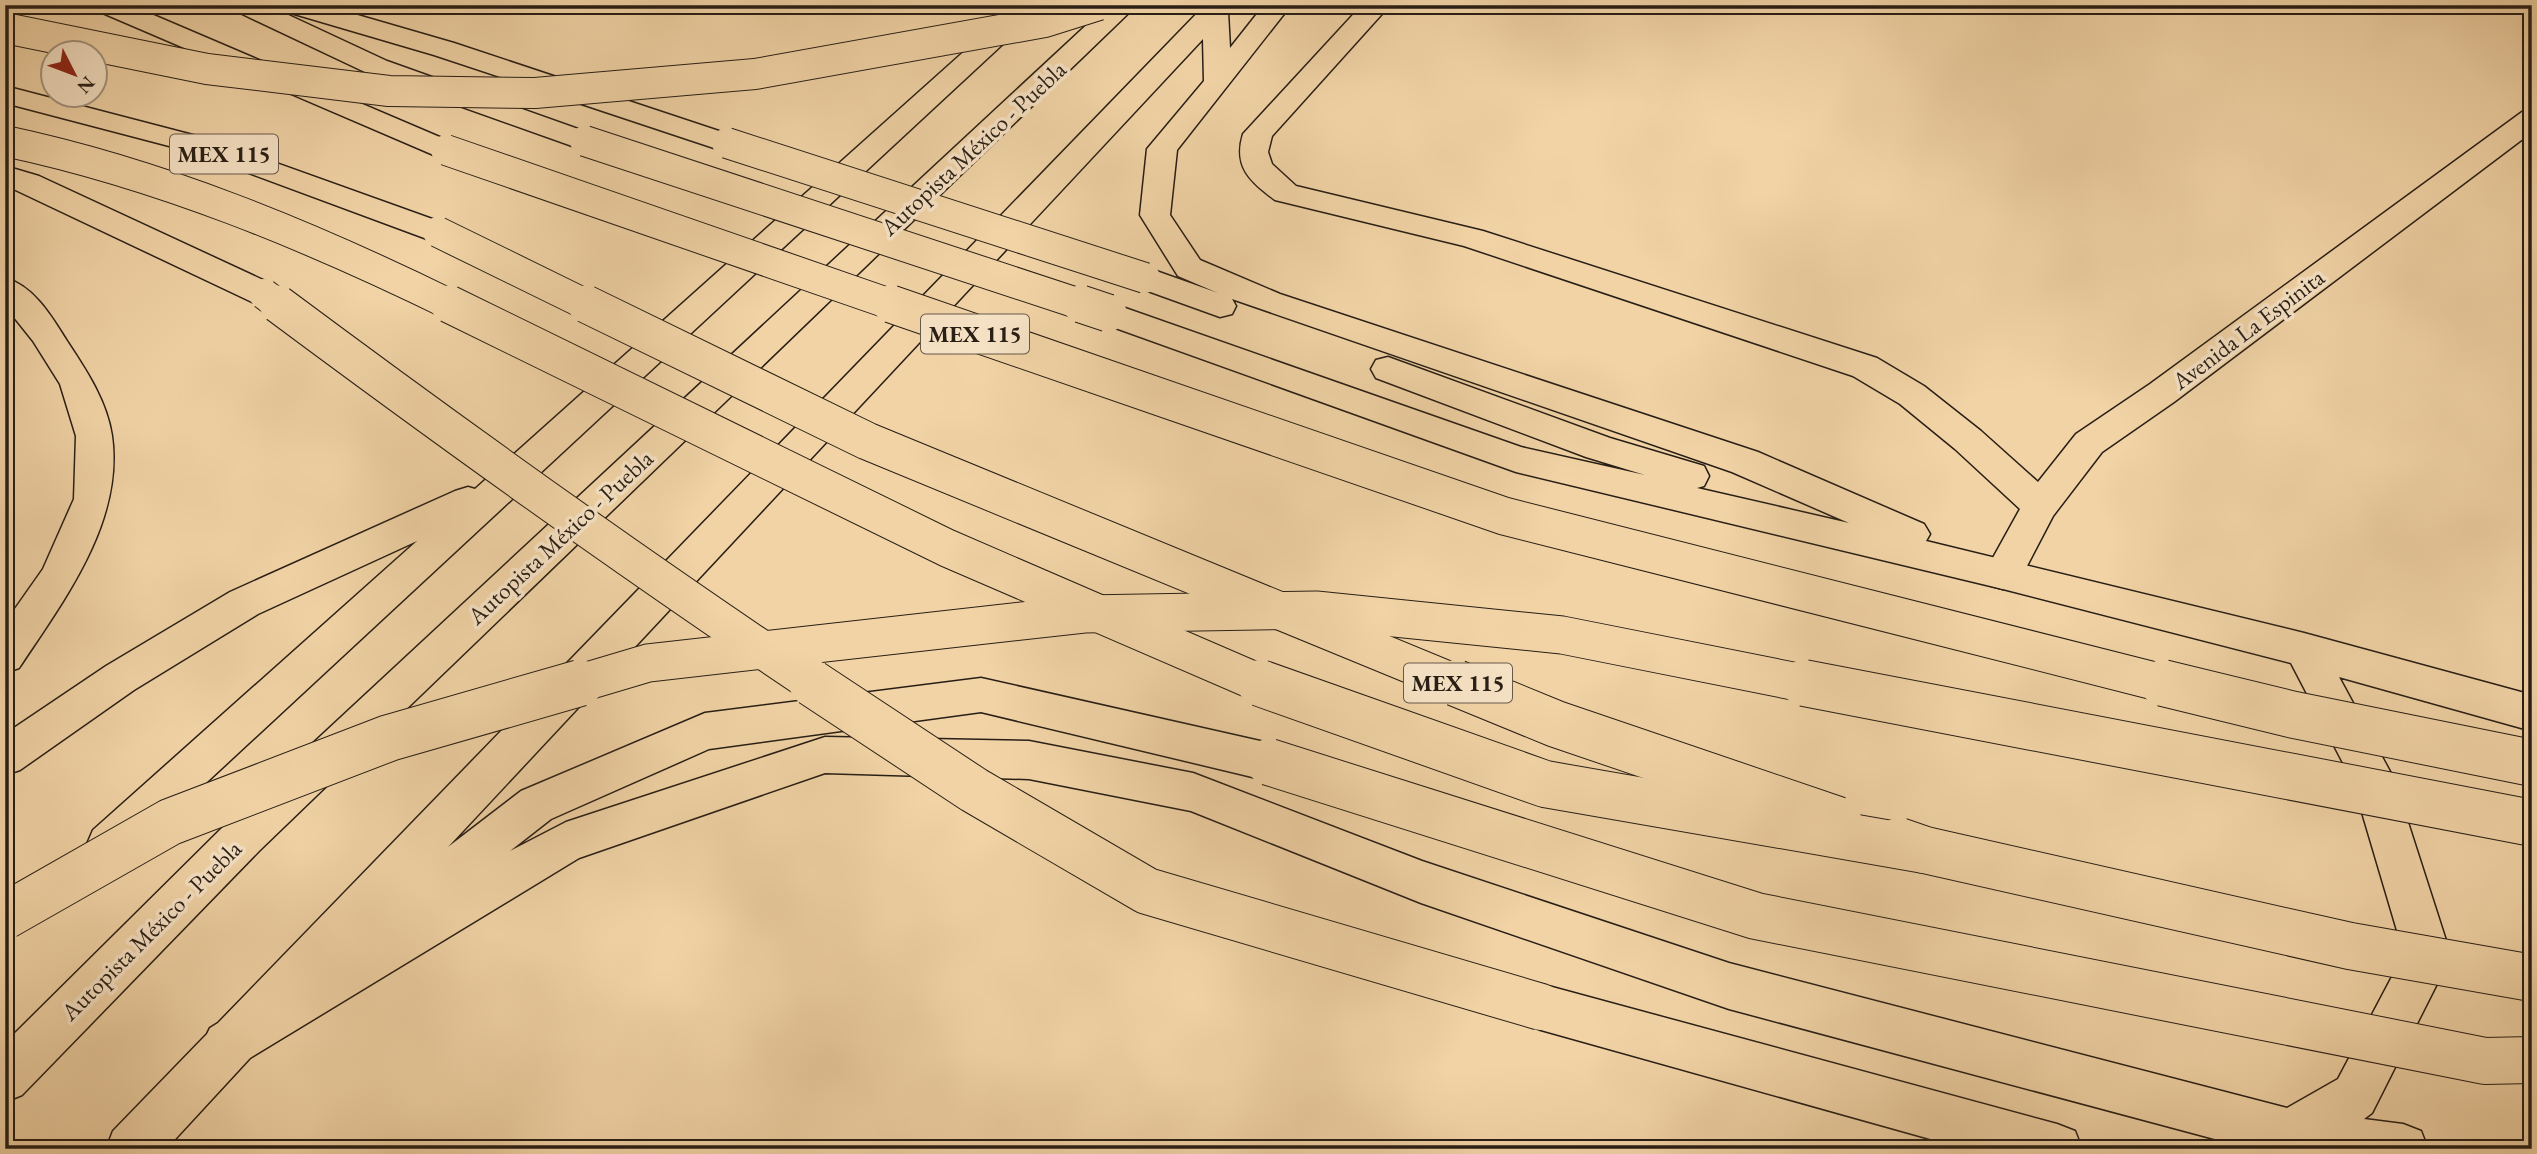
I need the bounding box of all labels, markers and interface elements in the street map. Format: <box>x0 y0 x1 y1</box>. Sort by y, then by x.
north arrow <box>38 38 108 108</box>
street label: Autopista México - Puebla <box>873 54 1073 243</box>
text: N <box>71 71 101 100</box>
road number: MEX 115 <box>170 134 278 174</box>
street label: Avenida La Espinita <box>2165 261 2331 397</box>
road number: MEX 115 <box>921 314 1029 354</box>
street label: Autopista México - Puebla <box>460 443 660 632</box>
road number: MEX 115 <box>1404 664 1512 702</box>
street label: Autopista México - Puebla <box>53 833 248 1028</box>

